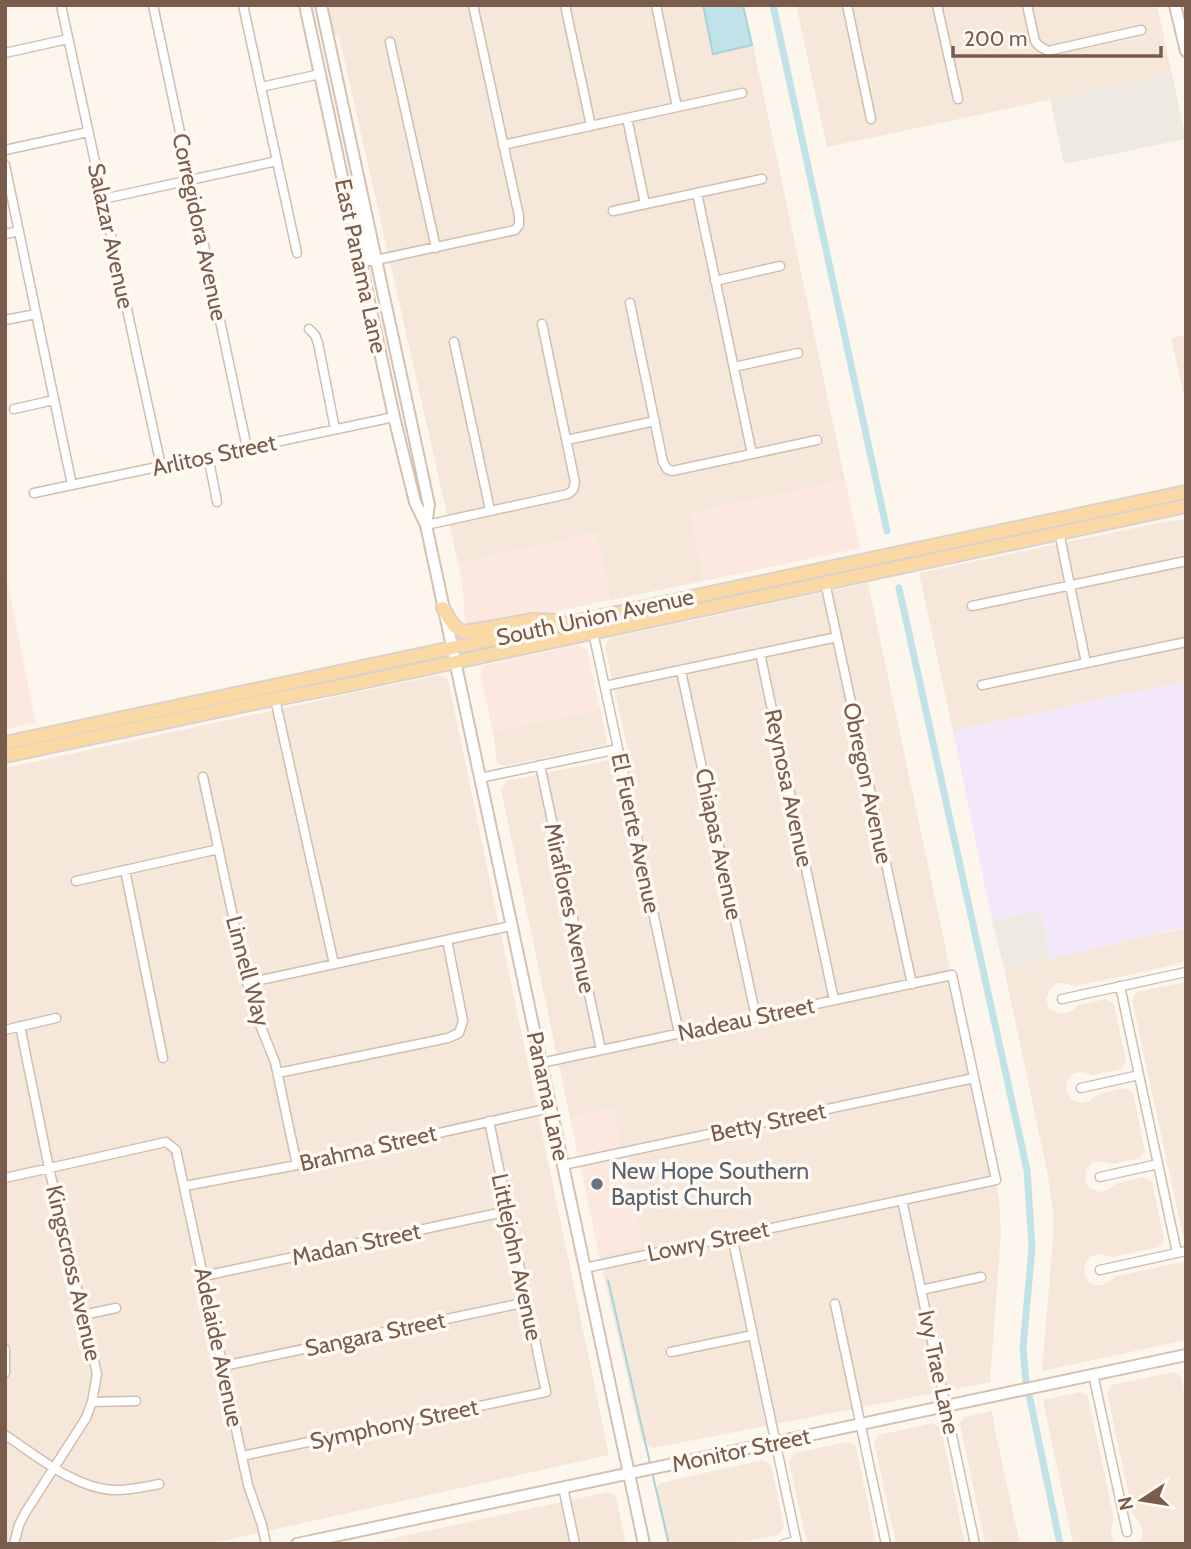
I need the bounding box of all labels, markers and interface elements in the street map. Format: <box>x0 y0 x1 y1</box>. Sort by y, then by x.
scale bar <box>953 14 1161 58</box>
text: 200 m <box>964 26 1027 51</box>
street label: Corregidora Avenue <box>166 131 234 324</box>
street label: Salazar Avenue <box>82 161 140 312</box>
street label: East Panama Lane <box>329 176 393 356</box>
street label: Arlitos Street <box>150 428 279 482</box>
street label: South Union Avenue <box>494 582 697 652</box>
street label: Obregon Avenue <box>837 700 899 866</box>
street label: Reynosa Avenue <box>759 706 819 870</box>
street label: El Fuerte Avenue <box>605 750 667 916</box>
street label: Chiapas Avenue <box>689 766 749 922</box>
street label: Miraflores Avenue <box>538 820 602 996</box>
street label: Linnell Way <box>220 913 276 1030</box>
street label: Nadeau Street <box>675 991 817 1047</box>
street label: Panama Lane <box>521 1029 575 1163</box>
street label: Betty Street <box>708 1096 828 1148</box>
street label: Brahma Street <box>297 1119 439 1177</box>
place label: New Hope Southern Baptist Church <box>611 1157 809 1211</box>
street label: Littlejohn Avenue <box>486 1171 548 1343</box>
marker: New Hope Southern Baptist Church <box>589 1176 605 1192</box>
street label: Kingscross Avenue <box>40 1182 108 1364</box>
street label: Lowry Street <box>645 1214 772 1268</box>
street label: Madan Street <box>289 1217 423 1271</box>
street label: Adelaide Avenue <box>188 1265 250 1430</box>
street label: Sangara Street <box>303 1305 448 1362</box>
street label: Ivy Trae Lane <box>912 1307 966 1437</box>
street label: Symphony Street <box>307 1392 481 1455</box>
street label: Monitor Street <box>669 1422 813 1478</box>
north arrow <box>1107 1465 1177 1535</box>
text: N <box>1113 1494 1139 1512</box>

